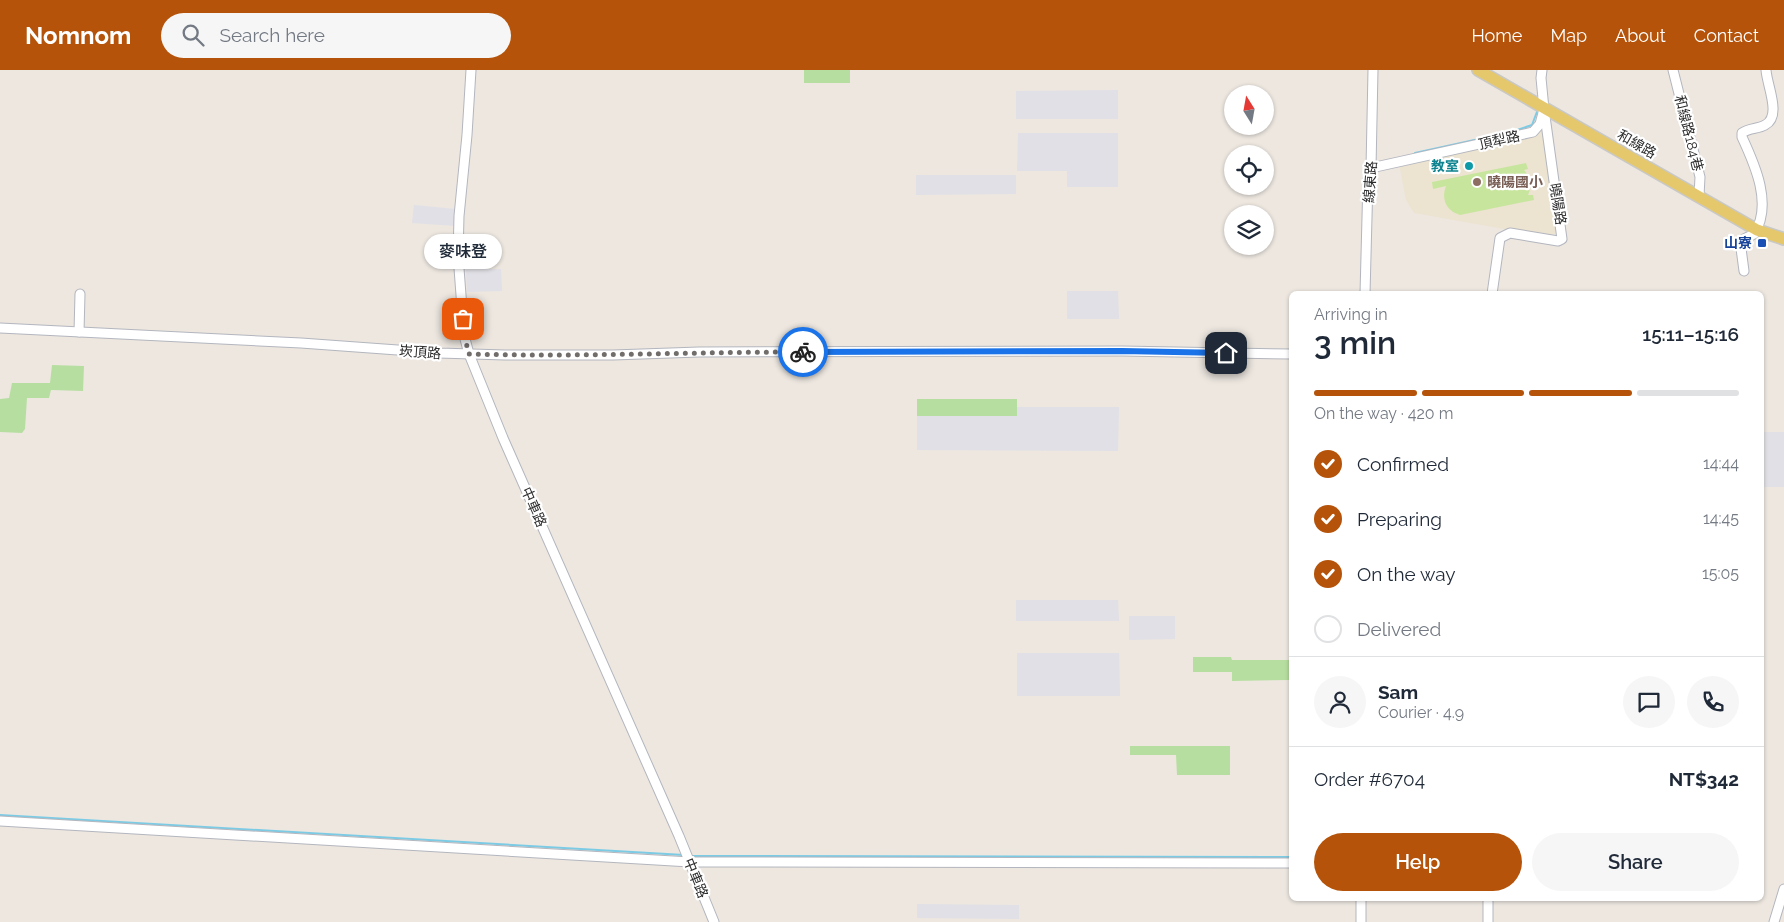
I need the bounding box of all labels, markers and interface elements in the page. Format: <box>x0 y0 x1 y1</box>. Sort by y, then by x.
search box <box>161 13 511 58</box>
text: Nomnom <box>25 21 131 50</box>
icon: search <box>179 21 207 49</box>
text: Search here <box>219 24 325 46</box>
text: Home <box>1471 25 1522 46</box>
text: Map <box>1550 25 1587 46</box>
text: About <box>1615 25 1666 46</box>
text: Contact <box>1694 25 1759 46</box>
north arrow <box>1224 85 1274 135</box>
map controls <box>1224 85 1274 255</box>
street label: 和線路184巷 <box>1672 93 1706 173</box>
street label: 頂犁路 <box>1477 127 1521 153</box>
street label: 和線路 <box>1615 127 1659 161</box>
button: locate <box>1224 145 1274 195</box>
place label: 教室 <box>1431 158 1459 174</box>
street label: 線東路 <box>1361 160 1379 204</box>
marker: 教室 <box>1463 160 1475 172</box>
place label: 曉陽國小 <box>1487 174 1543 190</box>
marker: 曉陽國小 <box>1471 176 1483 188</box>
street label: 曉陽路 <box>1547 182 1569 226</box>
button: layers <box>1224 205 1274 255</box>
callout: 麥味登 <box>424 234 502 269</box>
place label: 山寮 <box>1724 235 1752 251</box>
marker: 山寮 <box>1756 237 1768 249</box>
text: 麥味登 <box>439 242 487 261</box>
pin <box>442 298 484 340</box>
icon: bag <box>449 305 477 333</box>
text: Arriving in <box>1314 305 1388 324</box>
text: 15:11–15:16 <box>1642 323 1739 345</box>
text: 3 min <box>1314 324 1396 361</box>
courier <box>778 327 828 377</box>
pin <box>1205 332 1247 374</box>
icon: bike <box>789 338 817 366</box>
icon: home <box>1212 339 1240 367</box>
street label: 崁頂路 <box>398 343 442 361</box>
text: On the way · 420 m <box>1314 404 1453 423</box>
icon: check <box>1314 450 1342 478</box>
text: Confirmed <box>1357 453 1449 475</box>
text: 14:44 <box>1703 454 1739 473</box>
street label: 中車路 <box>518 485 550 529</box>
icon: check <box>1314 505 1342 533</box>
text: Preparing <box>1357 508 1442 530</box>
text: 14:45 <box>1703 509 1739 528</box>
icon: check <box>1314 560 1342 588</box>
text: On the way <box>1357 563 1456 585</box>
text: 15:05 <box>1702 564 1739 583</box>
text: Delivered <box>1357 618 1441 640</box>
button: person <box>1314 676 1366 728</box>
button: chat <box>1623 676 1675 728</box>
button: phone <box>1687 676 1739 728</box>
text: Sam <box>1378 681 1418 703</box>
text: Courier · 4.9 <box>1378 703 1464 722</box>
text: Order #6704 <box>1314 768 1425 790</box>
text: NT$342 <box>1669 768 1739 790</box>
button: Help <box>1314 833 1522 891</box>
button: Share <box>1532 833 1739 891</box>
street label: 中車路 <box>681 856 711 900</box>

